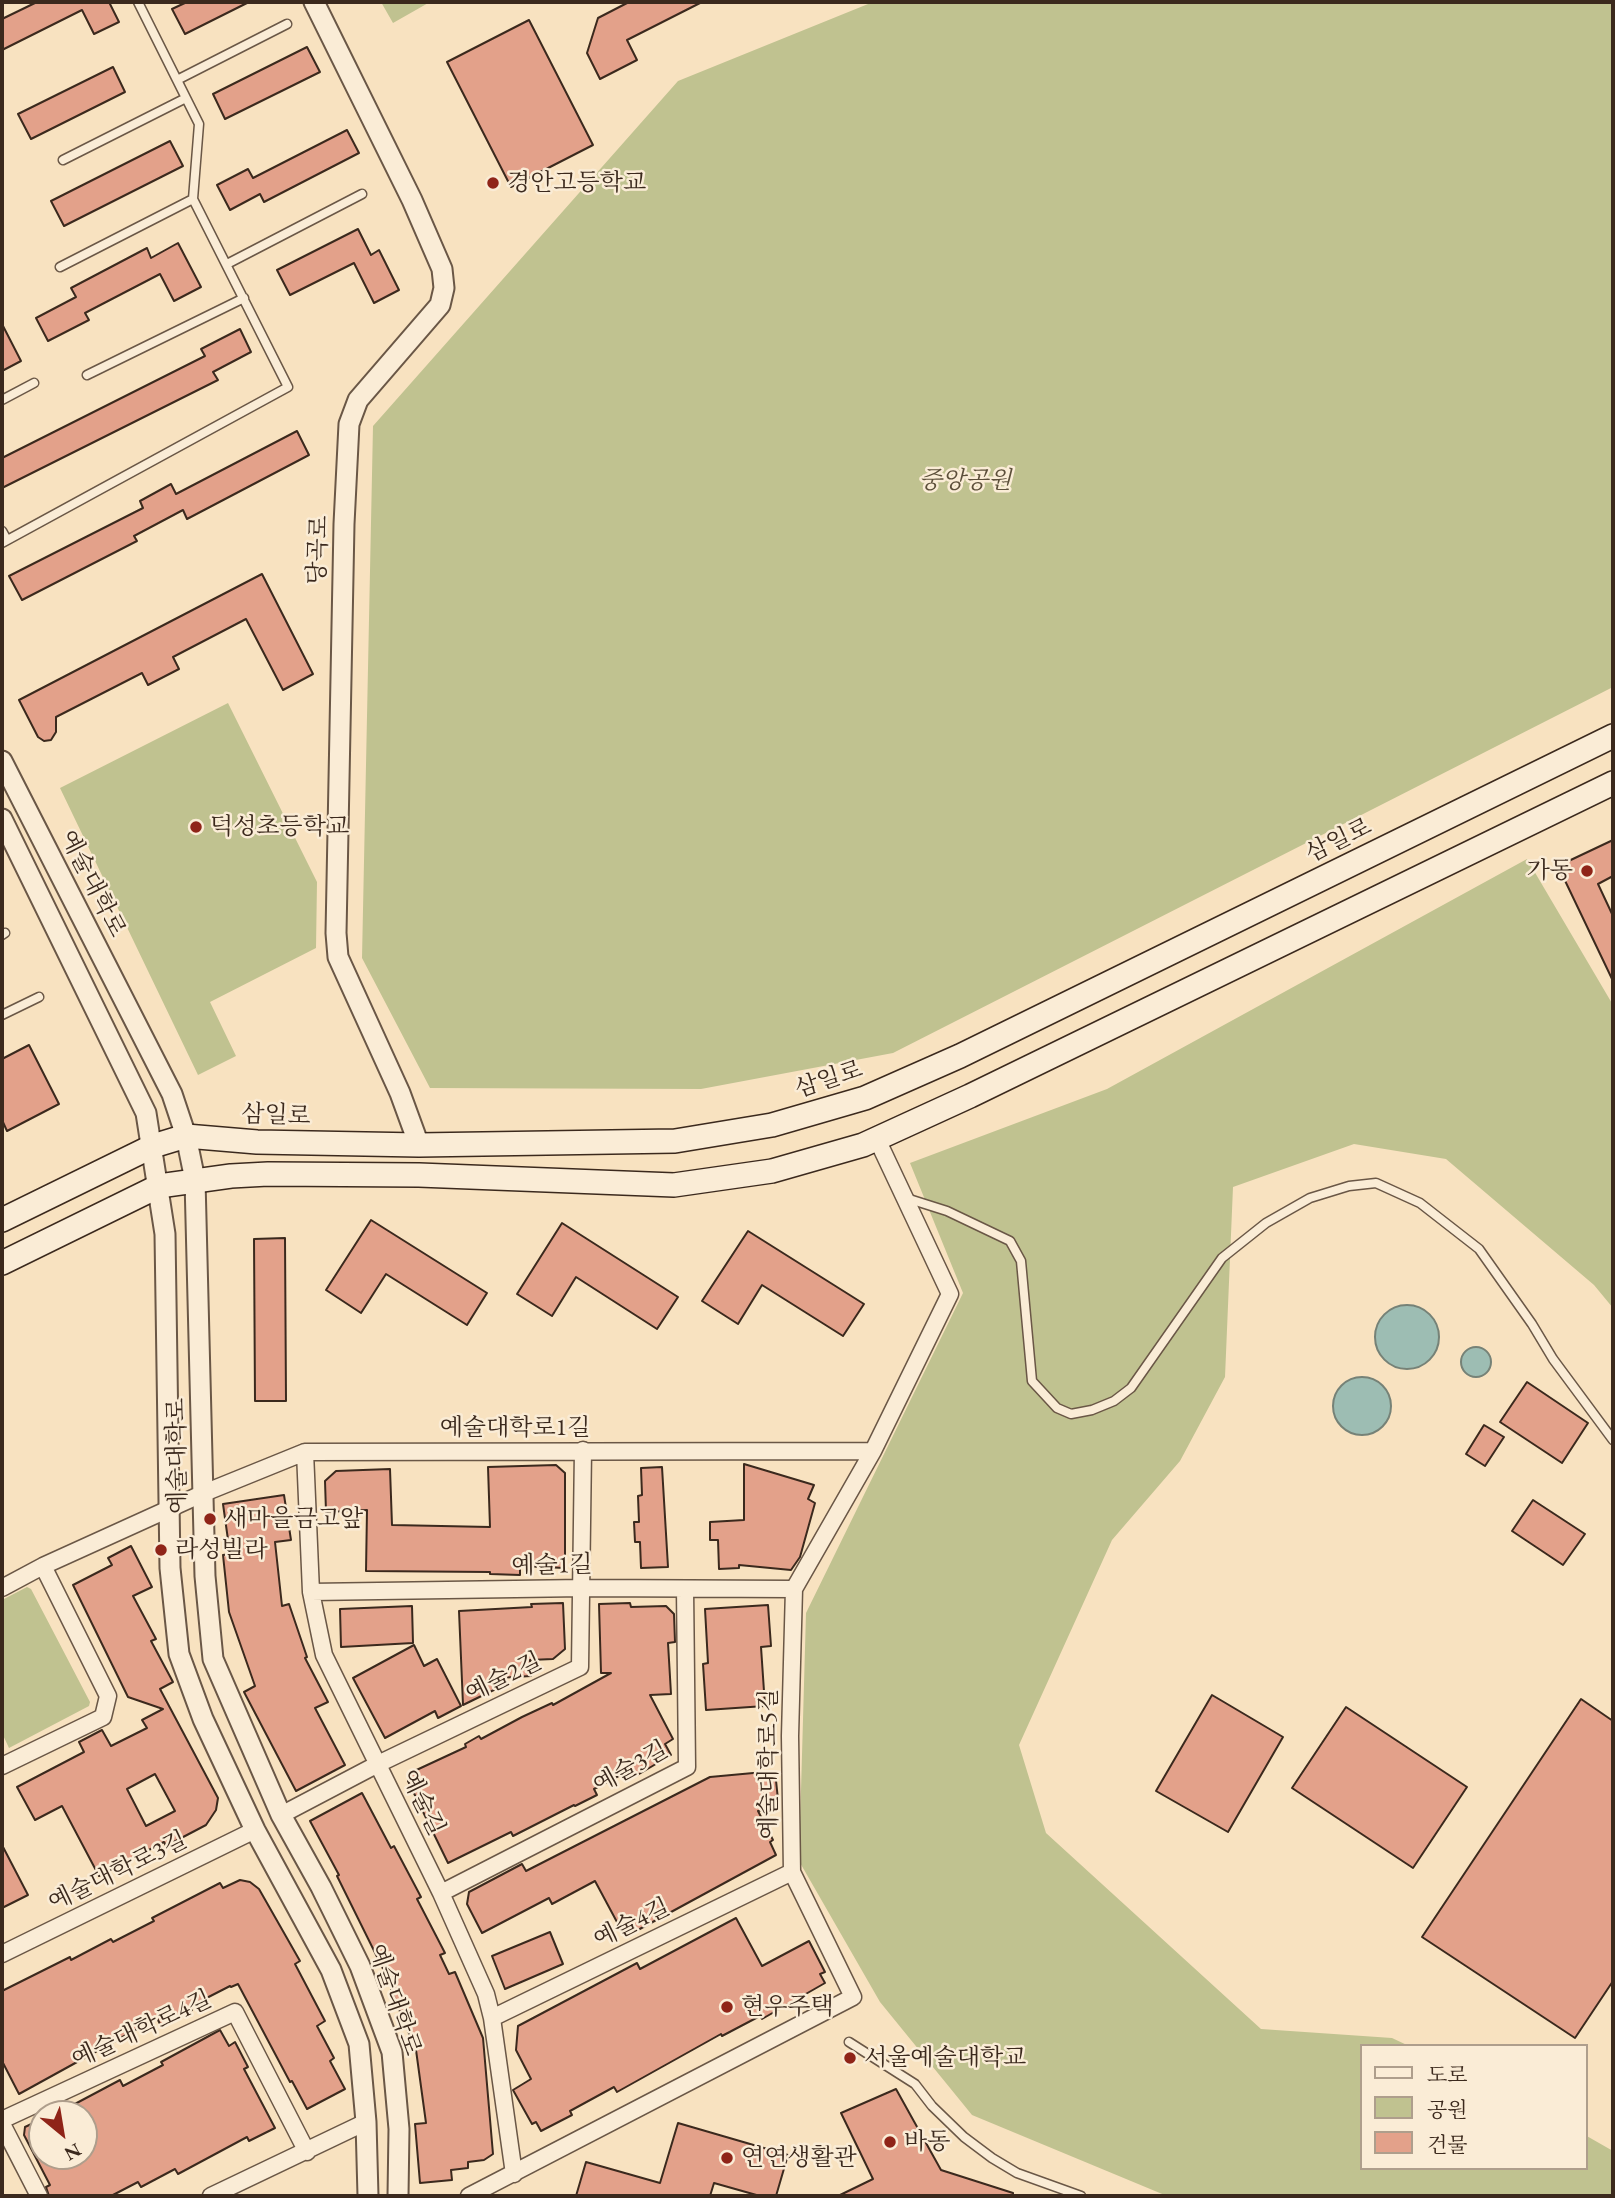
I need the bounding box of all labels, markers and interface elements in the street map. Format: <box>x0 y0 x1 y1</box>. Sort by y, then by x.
place label: 경안고등학교 <box>507 169 646 197</box>
marker: 경안고등학교 <box>485 175 501 191</box>
park label: 중앙공원 <box>919 467 1011 495</box>
street label: 당곡로 <box>303 515 335 585</box>
place label: 덕성초등학교 <box>210 813 349 841</box>
street label: 삼일로 <box>1301 813 1377 869</box>
marker: 덕성초등학교 <box>188 819 204 835</box>
street label: 예술대학로 <box>53 826 131 942</box>
place label: 가동 <box>1527 857 1573 885</box>
marker: 가동 <box>1579 863 1595 879</box>
street label: 삼일로 <box>791 1056 867 1104</box>
street label: 삼일로 <box>241 1100 311 1132</box>
street label: 예술대학로 <box>163 1398 193 1514</box>
street label: 예술대학로1길 <box>440 1414 590 1442</box>
place label: 새마을금고앞 <box>224 1505 363 1533</box>
marker: 새마을금고앞 <box>202 1511 218 1527</box>
place label: 라성빌라 <box>175 1536 268 1564</box>
marker: 라성빌라 <box>153 1542 169 1558</box>
street label: 예술1길 <box>511 1551 593 1581</box>
street label: 예술2길 <box>461 1647 547 1709</box>
street label: 예술대학로5길 <box>755 1689 783 1839</box>
street label: 예술3길 <box>589 1736 673 1800</box>
street label: 예술길 <box>394 1765 450 1841</box>
street label: 예술대학로3길 <box>44 1826 192 1918</box>
street label: 예술4길 <box>589 1893 675 1955</box>
street label: 예술대학로 <box>362 1941 426 2059</box>
street label: 예술대학로4길 <box>68 1985 216 2075</box>
place label: 현우주택 <box>741 1993 834 2021</box>
marker: 현우주택 <box>719 1999 735 2015</box>
place label: 서울예술대학교 <box>864 2044 1026 2072</box>
legend <box>1360 2044 1587 2170</box>
marker: 서울예술대학교 <box>842 2050 858 2066</box>
text: 도로 <box>1427 2061 1468 2088</box>
text: 공원 <box>1427 2096 1468 2123</box>
north arrow <box>28 2100 98 2170</box>
place label: 바동 <box>904 2128 950 2156</box>
text: 건물 <box>1427 2131 1468 2158</box>
marker: 바동 <box>882 2134 898 2150</box>
text: N <box>60 2137 86 2167</box>
place label: 연연생활관 <box>741 2144 857 2172</box>
marker: 연연생활관 <box>719 2150 735 2166</box>

